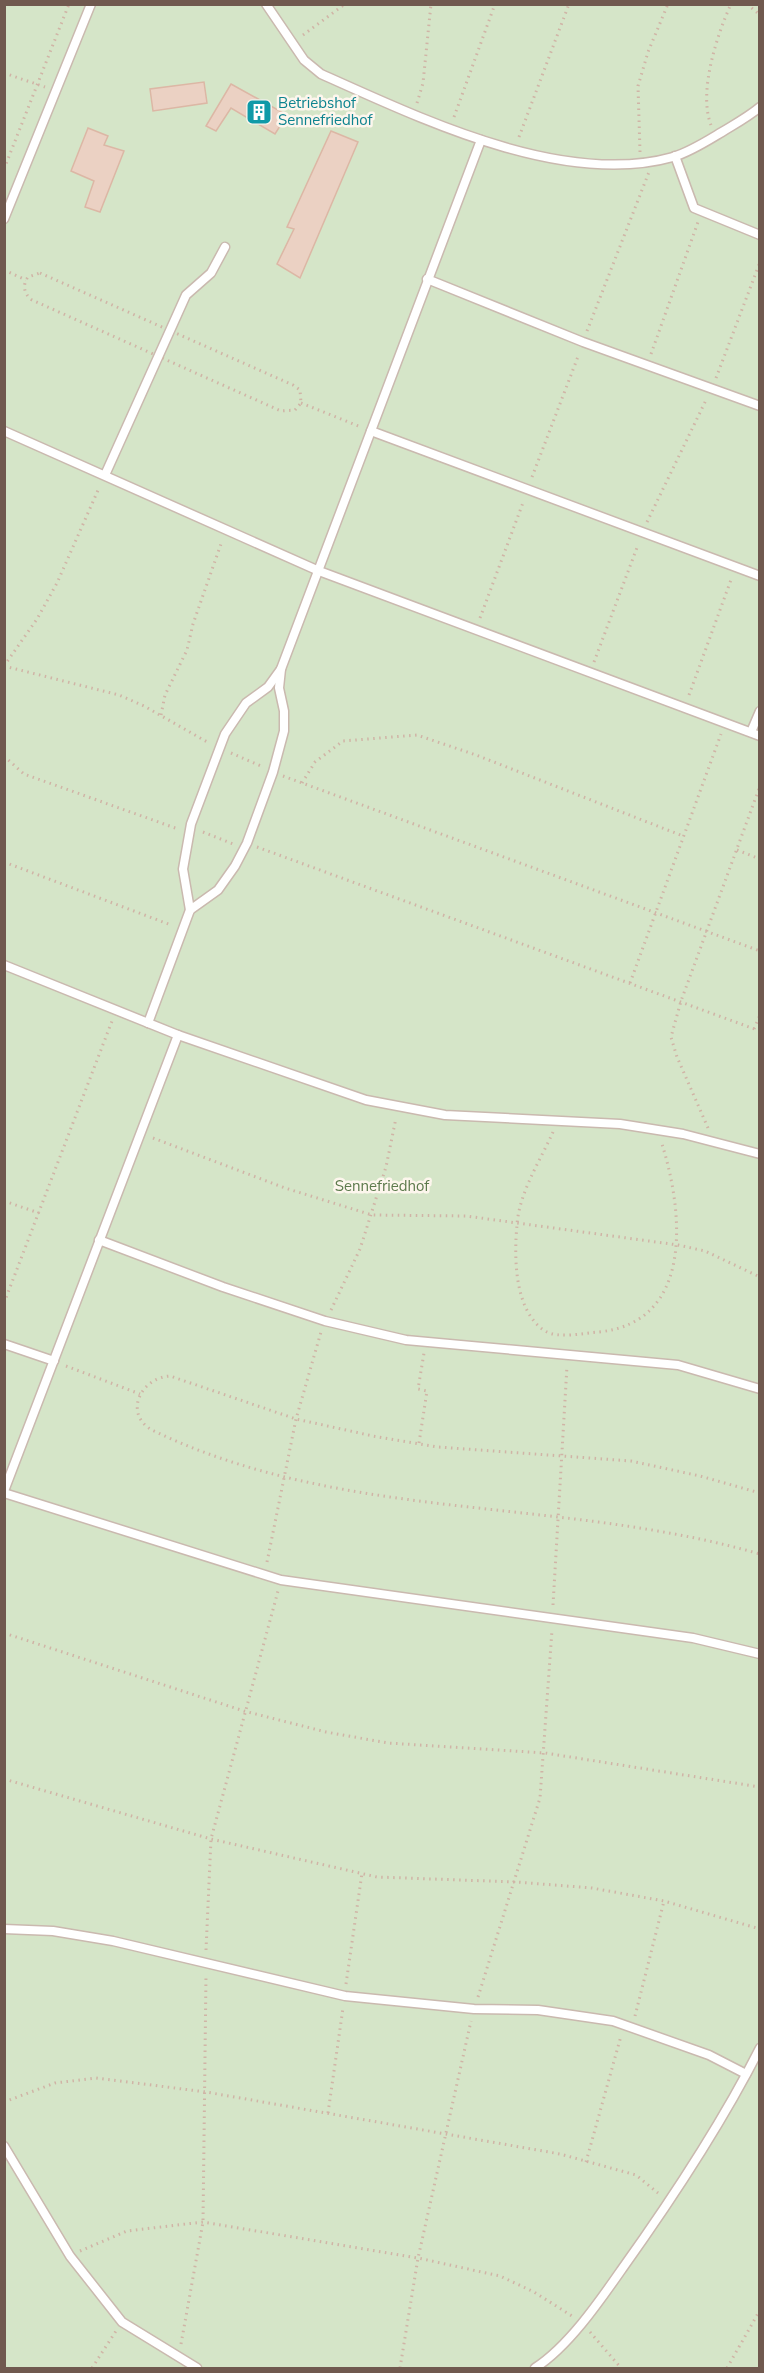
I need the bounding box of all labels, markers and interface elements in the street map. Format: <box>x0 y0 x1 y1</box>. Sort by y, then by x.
place label: Betriebshof Sennefriedhof <box>278 93 374 130</box>
building icon: Betriebshof Sennefriedhof <box>244 97 274 127</box>
park label: Sennefriedhof <box>335 1176 430 1196</box>

